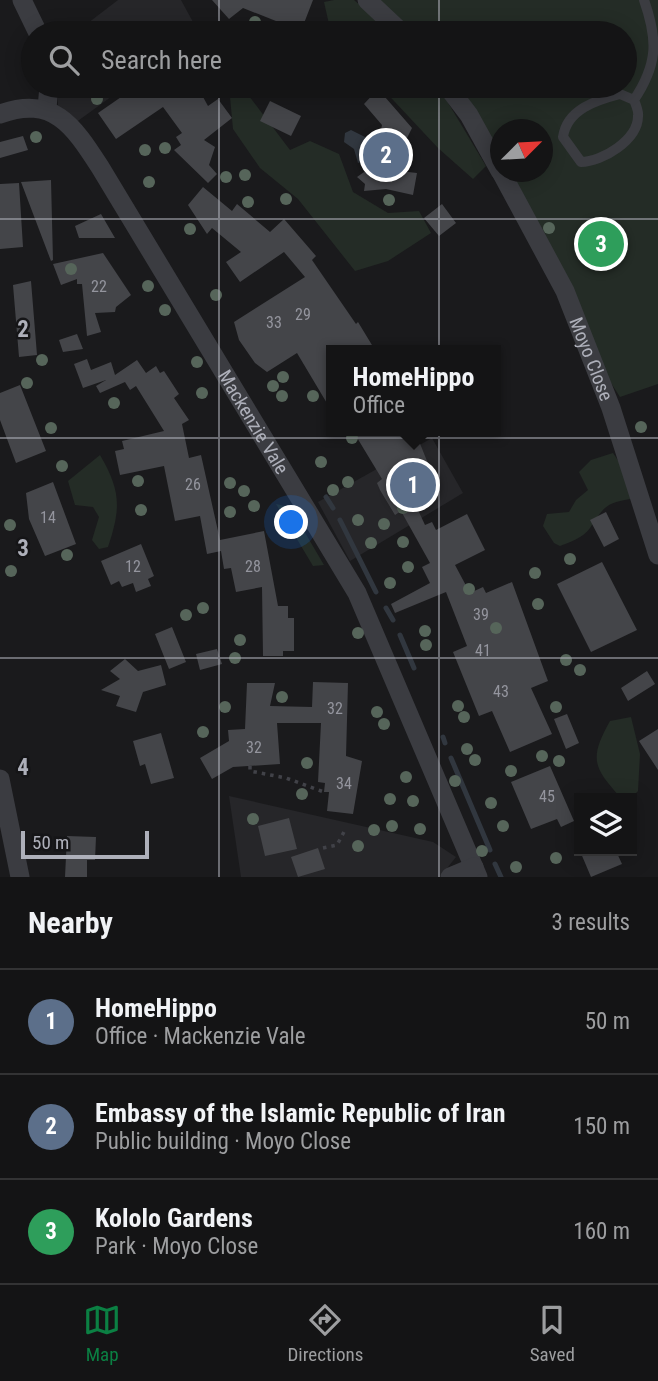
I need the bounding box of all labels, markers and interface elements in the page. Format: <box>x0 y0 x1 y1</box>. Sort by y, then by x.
search box <box>21 21 637 98</box>
icon: search <box>45 41 83 79</box>
text: Search here <box>101 45 222 75</box>
north arrow <box>490 119 553 182</box>
pin: 2 <box>363 129 409 181</box>
pin: 3 <box>578 218 624 270</box>
house number: 22 <box>91 277 107 296</box>
house number: 29 <box>295 305 311 324</box>
house number: 33 <box>266 313 282 332</box>
street label: Moyo Close <box>565 314 618 404</box>
text: 2 <box>17 316 29 343</box>
popup <box>326 345 501 436</box>
text: HomeHippo <box>353 362 474 392</box>
street label: Mackenzie Vale <box>214 366 294 478</box>
text: Office <box>353 392 405 419</box>
pin: 1 <box>390 459 436 511</box>
house number: 26 <box>185 475 201 494</box>
your location <box>274 505 308 539</box>
house number: 14 <box>40 508 56 527</box>
text: 3 <box>17 535 29 562</box>
house number: 12 <box>125 557 141 576</box>
house number: 28 <box>245 557 261 576</box>
house number: 39 <box>473 605 489 624</box>
house number: 41 <box>475 641 491 660</box>
house number: 43 <box>493 682 509 701</box>
house number: 32 <box>327 699 343 718</box>
house number: 32 <box>246 738 262 757</box>
text: 4 <box>17 754 29 781</box>
house number: 34 <box>336 774 352 793</box>
house number: 45 <box>539 787 555 806</box>
map controls <box>574 793 637 856</box>
button: layers <box>574 793 637 856</box>
scale bar <box>21 828 149 860</box>
text: 50 m <box>32 831 69 854</box>
text: Nearby <box>28 905 113 940</box>
text: 3 results <box>552 909 630 936</box>
text: HomeHippo <box>95 993 217 1023</box>
text: 1 <box>45 1008 57 1035</box>
text: 50 m <box>585 1008 630 1035</box>
text: Office · Mackenzie Vale <box>95 1023 305 1050</box>
text: Embassy of the Islamic Republic of Iran <box>95 1098 506 1128</box>
text: 2 <box>45 1113 57 1140</box>
text: 150 m <box>573 1113 630 1140</box>
text: Public building · Moyo Close <box>95 1128 351 1155</box>
text: Kololo Gardens <box>95 1203 253 1233</box>
text: 3 <box>45 1218 57 1245</box>
text: 160 m <box>573 1218 630 1245</box>
text: Park · Moyo Close <box>95 1233 258 1260</box>
tab: Map <box>83 1301 121 1366</box>
tab: Directions <box>287 1301 363 1366</box>
tab: Saved <box>530 1301 575 1366</box>

